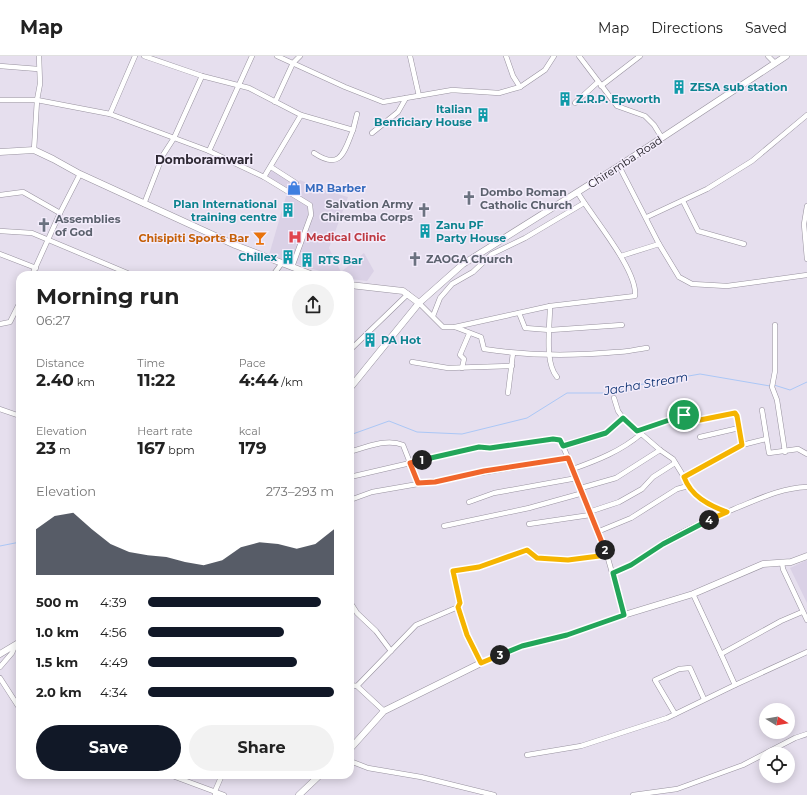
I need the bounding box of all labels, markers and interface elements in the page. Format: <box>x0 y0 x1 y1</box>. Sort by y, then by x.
text: Map <box>20 16 63 39</box>
text: Map <box>598 19 629 37</box>
text: Directions <box>651 19 723 37</box>
text: Saved <box>745 19 787 37</box>
building icon: ZESA sub station <box>671 79 687 95</box>
place label: ZESA sub station <box>690 80 788 94</box>
building icon: Z.R.P. Epworth <box>557 91 573 107</box>
place label: Z.R.P. Epworth <box>576 92 661 106</box>
place label: Italian Benficiary House <box>374 102 472 129</box>
building icon: Italian Benficiary House <box>475 107 491 123</box>
street label: Chiremba Road <box>585 133 665 191</box>
district label: Domboramwari <box>155 152 253 167</box>
shop icon: MR Barber <box>286 180 302 196</box>
place label: MR Barber <box>305 181 366 195</box>
place label: Dombo Roman Catholic Church <box>480 185 572 212</box>
church icon: Dombo Roman Catholic Church <box>461 190 477 206</box>
place label: Plan International training centre <box>173 197 277 224</box>
place label: Salvation Army Chiremba Corps <box>321 197 413 224</box>
building icon: Plan International training centre <box>280 202 296 218</box>
church icon: Salvation Army Chiremba Corps <box>416 202 432 218</box>
place label: Assemblies of God <box>54 212 121 239</box>
church icon: Assemblies of God <box>36 217 52 233</box>
place label: Zanu PF Party House <box>436 218 506 245</box>
building icon: Zanu PF Party House <box>417 223 433 239</box>
hospital icon: Medical Clinic <box>287 229 303 245</box>
bar icon: Chisipiti Sports Bar <box>252 230 268 246</box>
place label: Medical Clinic <box>306 230 387 244</box>
place label: Chisipiti Sports Bar <box>138 231 249 245</box>
building icon: Chillex <box>280 249 296 265</box>
place label: Chillex <box>238 250 277 264</box>
church icon: ZAOGA Church <box>407 251 423 267</box>
building icon: RTS Bar <box>299 252 315 268</box>
place label: ZAOGA Church <box>426 252 513 266</box>
place label: RTS Bar <box>318 253 363 267</box>
text: Morning run <box>36 283 179 310</box>
button: share <box>292 284 334 326</box>
text: 06:27 <box>36 312 70 328</box>
building icon: PA Hot <box>362 332 378 348</box>
place label: PA Hot <box>381 333 421 347</box>
text: Distance <box>36 356 84 370</box>
text: Time <box>137 356 165 370</box>
text: Pace <box>239 356 266 370</box>
water label: Jacha Stream <box>602 369 689 398</box>
text: 2.40 <box>36 370 74 390</box>
text: 11:22 <box>137 370 175 390</box>
text: 4:44 <box>239 370 278 390</box>
text: km <box>74 375 95 389</box>
text: /km <box>278 375 303 389</box>
pin <box>667 398 701 432</box>
icon: arrive <box>673 404 695 426</box>
text: Elevation <box>36 424 87 438</box>
text: Heart rate <box>137 424 193 438</box>
text: kcal <box>239 424 261 438</box>
text: 23 <box>36 438 56 458</box>
text: 167 <box>137 438 165 458</box>
text: 179 <box>239 438 267 458</box>
text: m <box>56 443 71 457</box>
text: bpm <box>165 443 195 457</box>
pin: 1 <box>412 450 432 470</box>
text: 1 <box>420 453 424 467</box>
text: Elevation <box>36 483 96 499</box>
text: 273–293 m <box>266 483 334 499</box>
pin: 4 <box>699 510 719 530</box>
text: 4 <box>705 513 713 527</box>
pin: 2 <box>595 540 615 560</box>
text: 2 <box>602 543 608 557</box>
text: 500 m <box>36 594 79 610</box>
text: 4:39 <box>100 594 127 610</box>
text: 1.0 km <box>36 624 79 640</box>
text: 4:56 <box>100 624 127 640</box>
pin: 3 <box>490 645 510 665</box>
text: 3 <box>497 648 503 662</box>
text: 1.5 km <box>36 654 78 670</box>
text: 4:49 <box>100 654 128 670</box>
text: 2.0 km <box>36 684 82 700</box>
text: 4:34 <box>100 684 127 700</box>
north arrow <box>759 703 795 739</box>
map controls <box>759 703 795 783</box>
button: Save <box>36 725 181 771</box>
button: Share <box>189 725 334 771</box>
button: locate <box>759 747 795 783</box>

